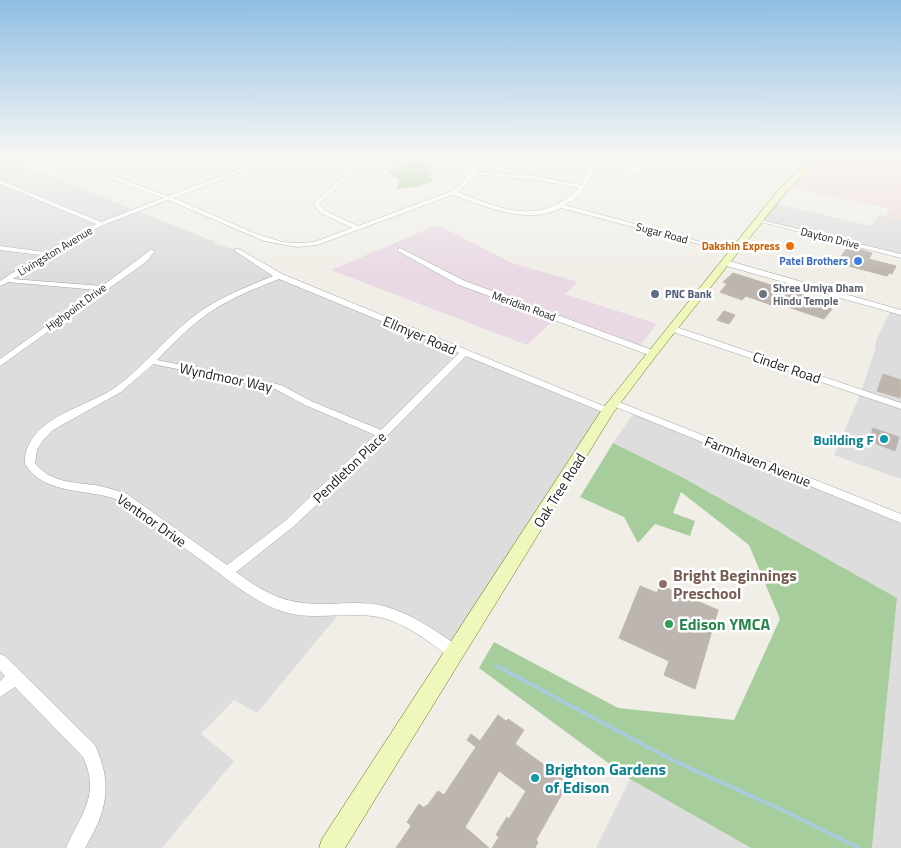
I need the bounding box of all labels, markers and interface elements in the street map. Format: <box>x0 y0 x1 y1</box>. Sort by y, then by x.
street label: Sugar Road <box>634 218 690 248</box>
street label: Livingston Avenue <box>15 222 96 280</box>
street label: Dayton Drive <box>799 223 861 253</box>
place label: Dakshin Express <box>702 238 780 254</box>
marker: Dakshin Express <box>784 240 796 252</box>
place label: Patel Brothers <box>779 253 848 269</box>
marker: Patel Brothers <box>852 255 864 267</box>
street label: Highpoint Drive <box>42 279 110 335</box>
place label: Shree Umiya Dham Hindu Temple <box>773 280 863 309</box>
place label: PNC Bank <box>665 286 712 302</box>
street label: Meridian Road <box>490 287 558 325</box>
marker: PNC Bank <box>649 288 661 300</box>
marker: Shree Umiya Dham Hindu Temple <box>757 288 769 300</box>
street label: Ellmyer Road <box>380 310 460 360</box>
street label: Cinder Road <box>750 346 824 388</box>
street label: Wyndmoor Way <box>178 357 275 397</box>
street label: Pendleton Place <box>308 426 390 508</box>
place label: Building F <box>813 429 875 450</box>
street label: Farmhaven Avenue <box>702 430 814 492</box>
marker: Building F <box>878 433 890 445</box>
street label: Oak Tree Road <box>528 449 590 531</box>
street label: Ventnor Drive <box>113 488 191 552</box>
place label: Bright Beginnings Preschool <box>673 563 797 605</box>
marker: Bright Beginnings Preschool <box>657 578 669 590</box>
place label: Edison YMCA <box>679 612 770 636</box>
marker: Edison YMCA <box>663 618 675 630</box>
place label: Brighton Gardens of Edison <box>545 757 666 799</box>
marker: Brighton Gardens of Edison <box>529 772 541 784</box>

